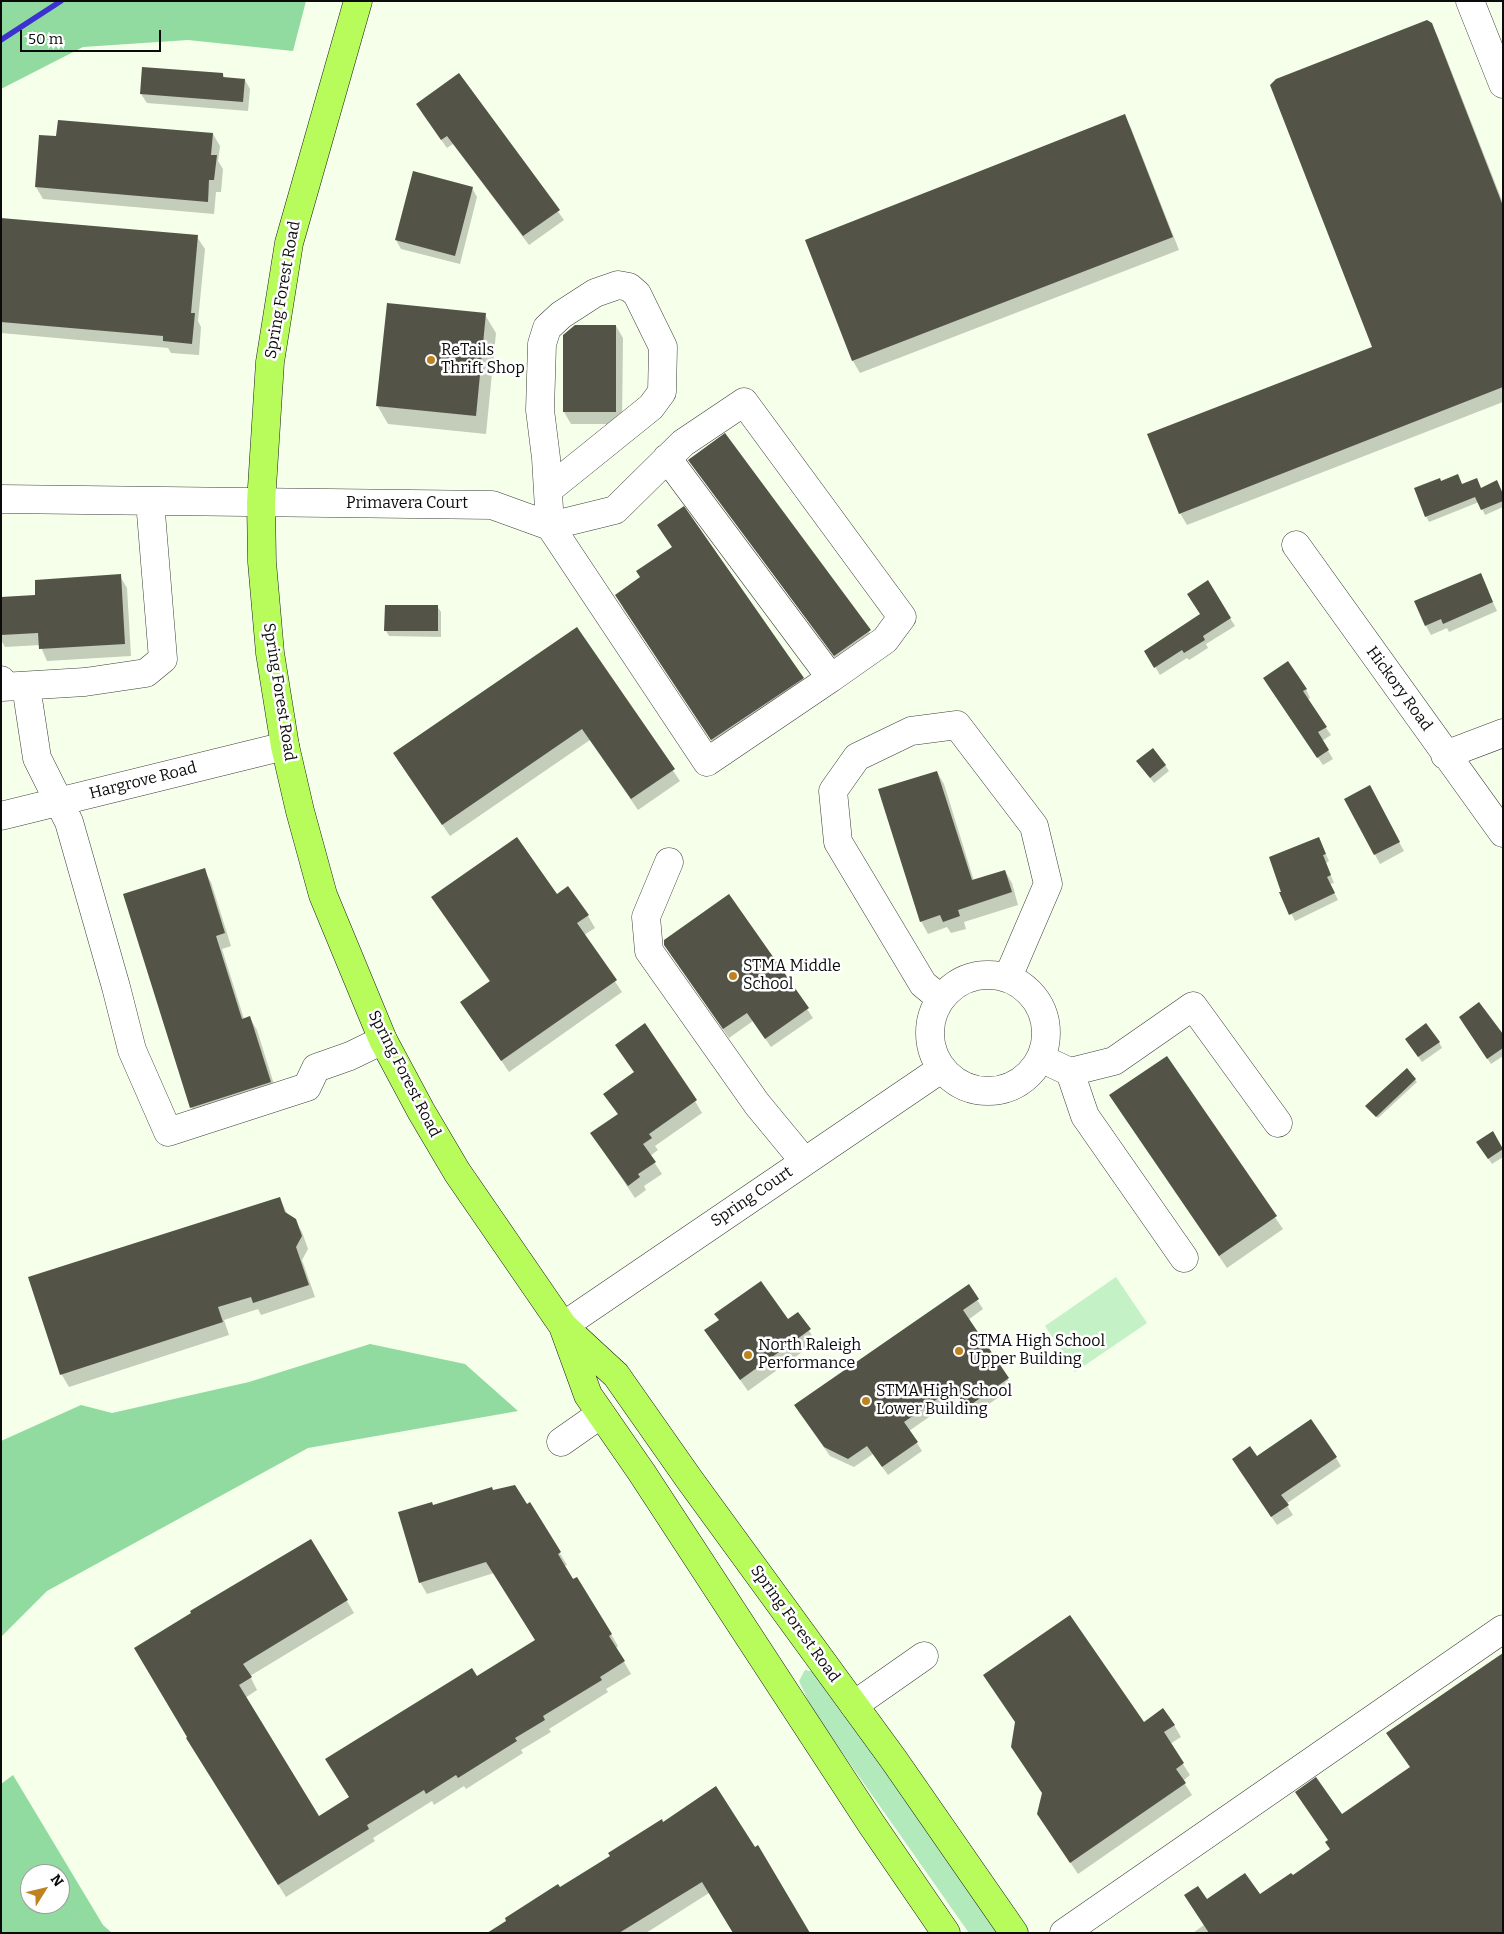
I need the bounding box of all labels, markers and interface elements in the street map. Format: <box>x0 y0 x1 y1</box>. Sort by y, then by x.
scale bar <box>22 20 164 52</box>
text: 50 m <box>28 30 63 48</box>
street label: Spring Forest Road <box>261 220 305 360</box>
place label: ReTails Thrift Shop <box>441 341 525 379</box>
marker: ReTails Thrift Shop <box>425 354 437 366</box>
street label: Primavera Court <box>346 494 468 514</box>
street label: Spring Forest Road <box>259 622 299 762</box>
street label: Hickory Road <box>1362 643 1436 735</box>
street label: Hargrove Road <box>87 758 199 804</box>
place label: STMA Middle School <box>743 957 841 995</box>
marker: STMA Middle School <box>727 970 739 982</box>
street label: Spring Forest Road <box>364 1007 444 1141</box>
street label: Spring Court <box>708 1163 796 1231</box>
place label: STMA High School Upper Building <box>969 1332 1105 1370</box>
place label: North Raleigh Performance <box>758 1336 861 1374</box>
marker: STMA High School Upper Building <box>953 1345 965 1357</box>
marker: North Raleigh Performance <box>742 1349 754 1361</box>
place label: STMA High School Lower Building <box>876 1382 1012 1420</box>
marker: STMA High School Lower Building <box>860 1395 872 1407</box>
street label: Spring Forest Road <box>746 1562 844 1686</box>
north arrow <box>20 1864 70 1914</box>
text: N <box>47 1871 67 1890</box>

